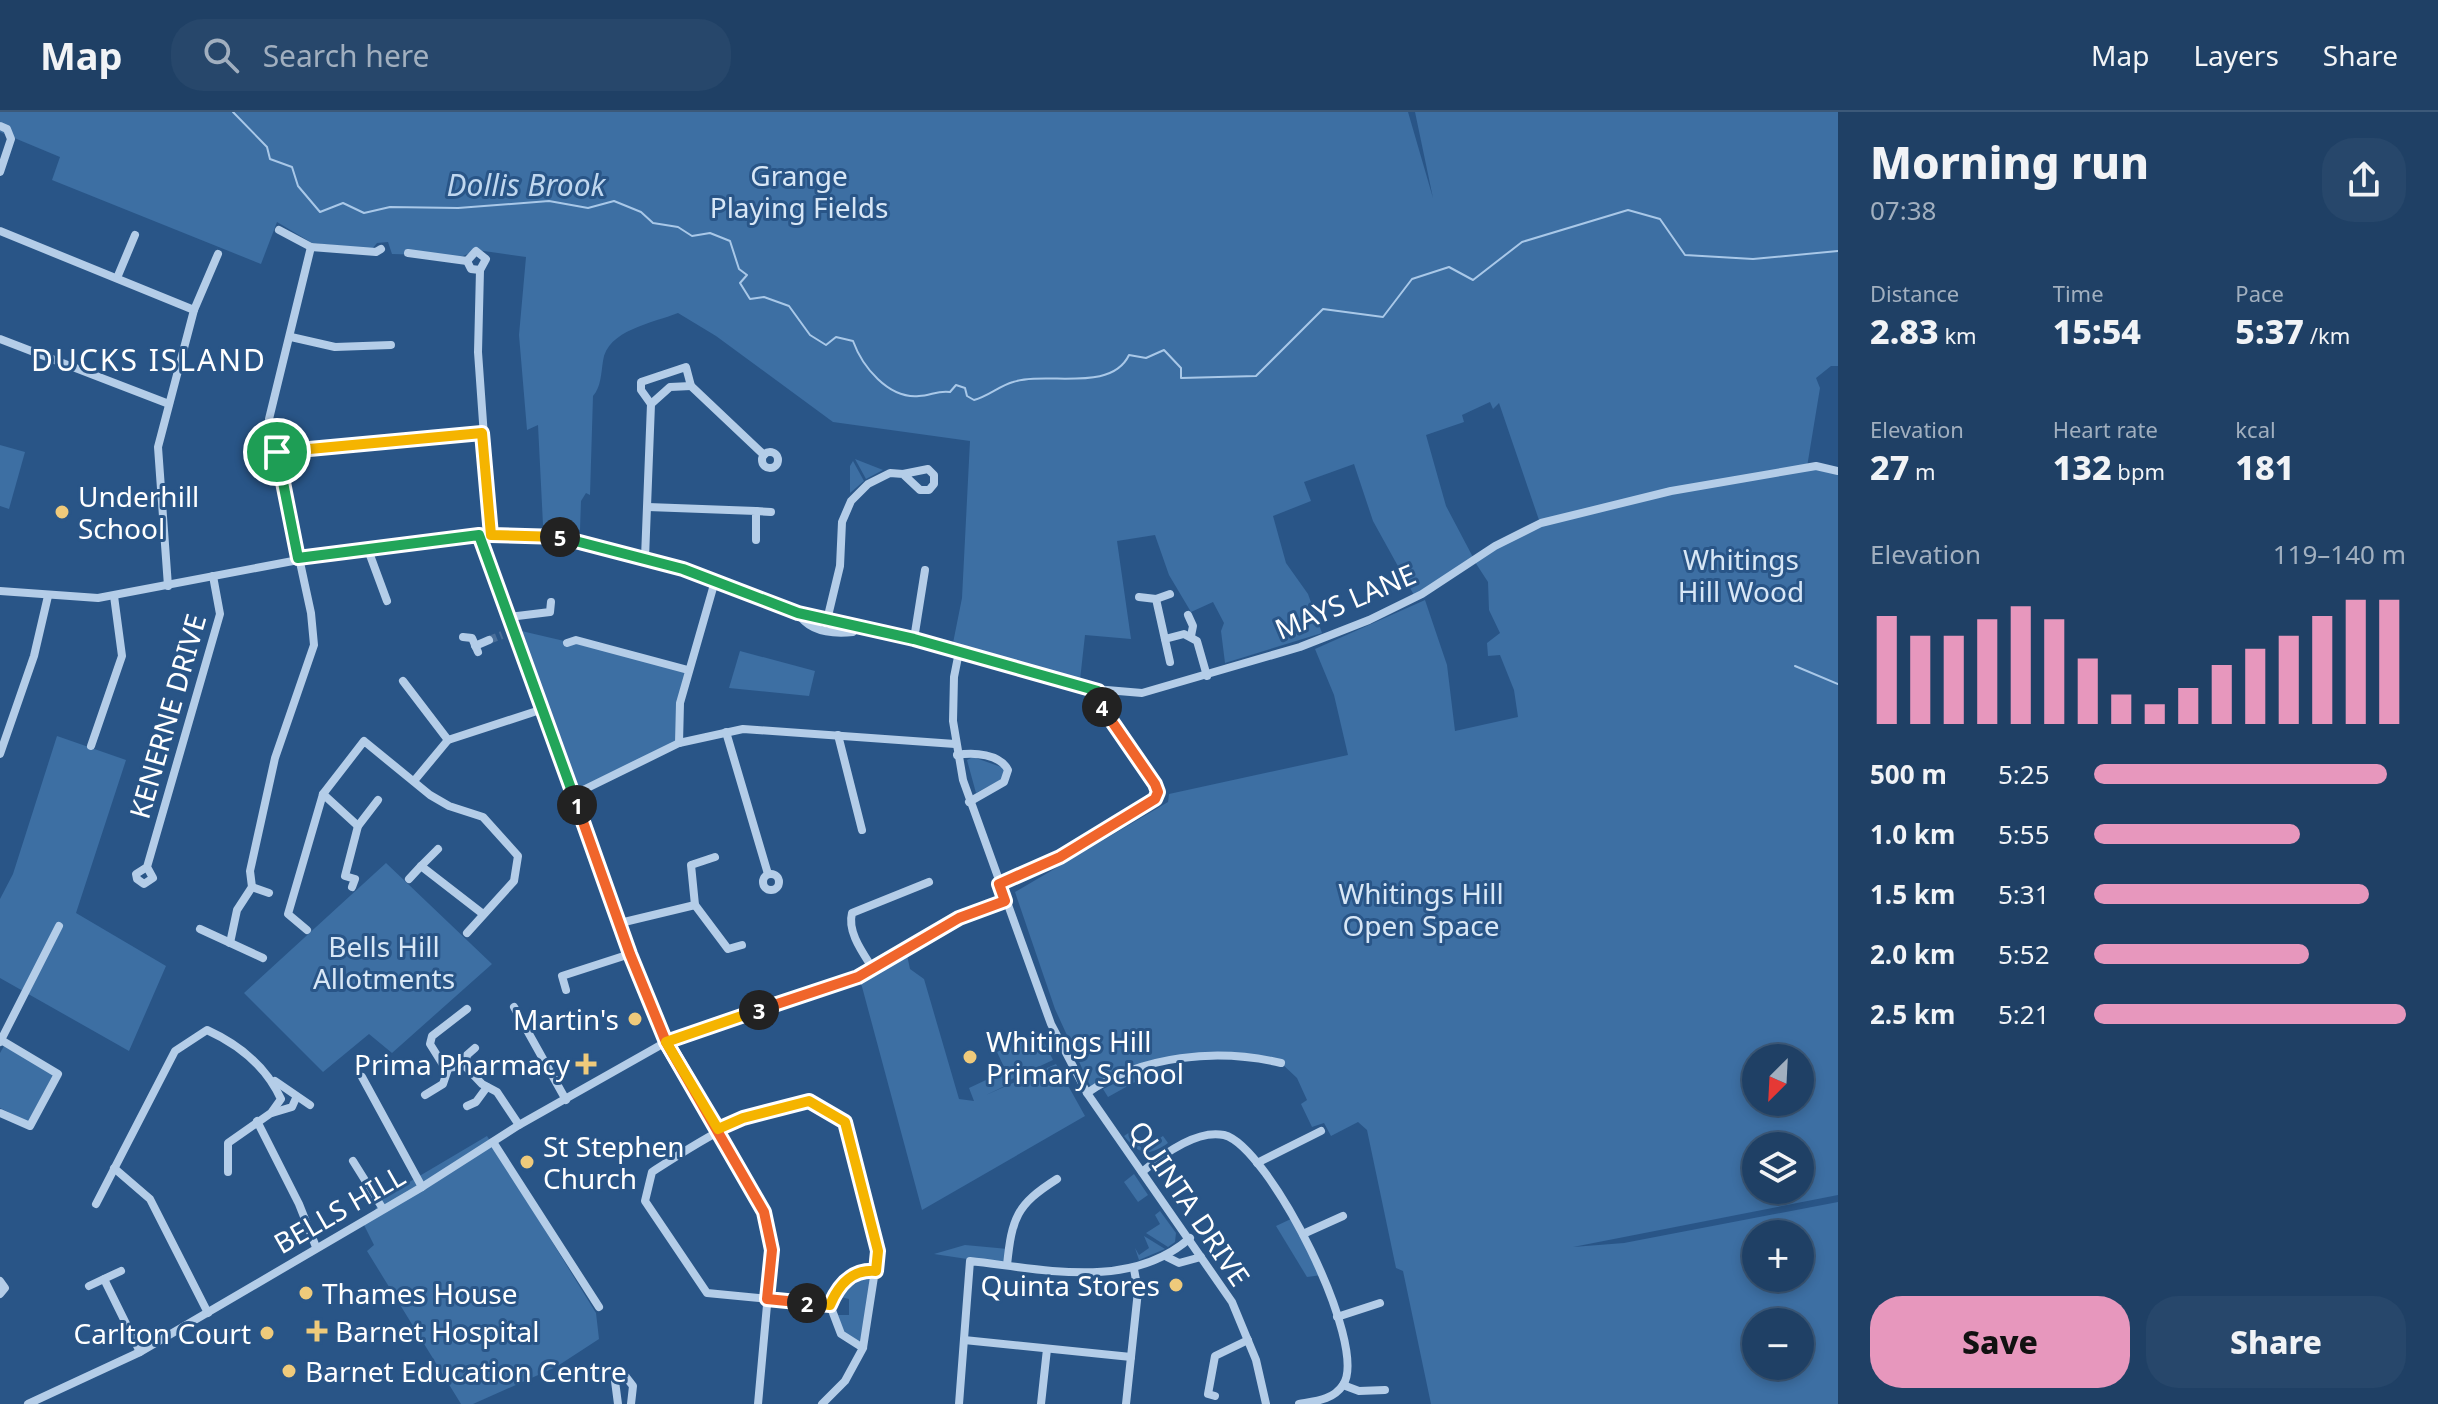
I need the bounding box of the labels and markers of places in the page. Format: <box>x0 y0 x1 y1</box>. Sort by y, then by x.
pin <box>243 418 311 486</box>
place label: Underhill School <box>78 477 199 547</box>
marker: Underhill School <box>53 503 71 521</box>
pin: 5 <box>540 517 580 557</box>
pin: 4 <box>1082 687 1122 727</box>
pin: 1 <box>557 785 597 825</box>
pin: 3 <box>739 990 779 1030</box>
place label: Martin's <box>513 1000 619 1038</box>
marker: Martin's <box>626 1010 644 1028</box>
place label: Whitings Hill Primary School <box>986 1022 1184 1092</box>
place label: Prima Pharmacy <box>354 1045 571 1083</box>
marker: Whitings Hill Primary School <box>961 1048 979 1066</box>
marker: Prima Pharmacy <box>577 1055 595 1073</box>
place label: St Stephen Church <box>543 1127 685 1197</box>
marker: St Stephen Church <box>518 1153 536 1171</box>
place label: Quinta Stores <box>981 1266 1160 1304</box>
place label: Thames House <box>322 1274 517 1312</box>
marker: Quinta Stores <box>1167 1276 1185 1294</box>
pin: 2 <box>787 1283 827 1323</box>
marker: Thames House <box>297 1284 315 1302</box>
place label: Barnet Hospital <box>335 1312 540 1350</box>
place label: Carlton Court <box>74 1314 251 1352</box>
marker: Barnet Hospital <box>306 1320 328 1342</box>
marker: Carlton Court <box>258 1324 276 1342</box>
place label: Barnet Education Centre <box>305 1352 627 1390</box>
marker: Barnet Education Centre <box>280 1362 298 1380</box>

